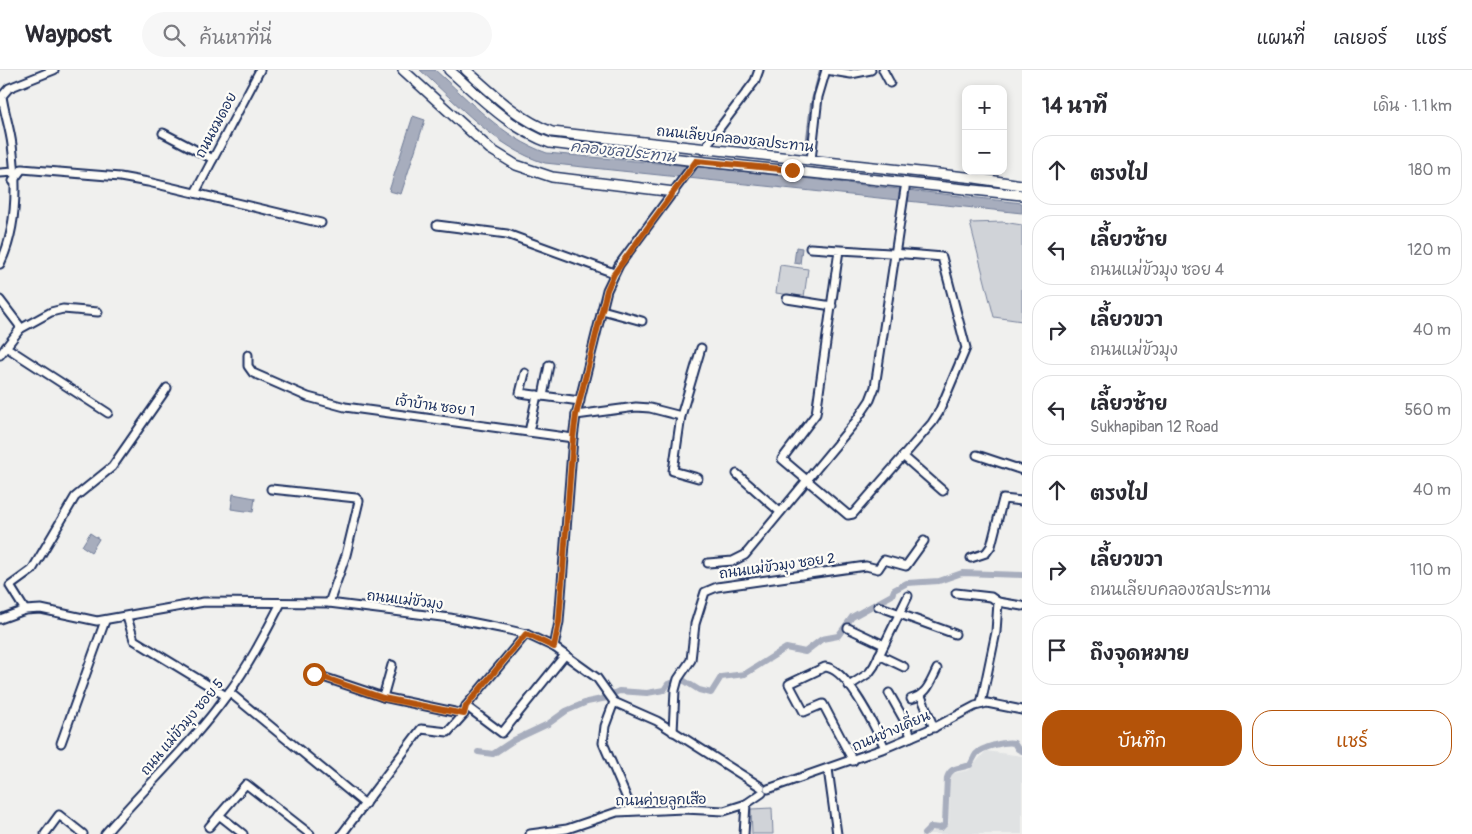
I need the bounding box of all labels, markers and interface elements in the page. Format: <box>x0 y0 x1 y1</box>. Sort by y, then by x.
search box <box>142 12 492 57</box>
text: Waypost <box>25 20 112 49</box>
icon: search <box>160 21 188 49</box>
text: ค้นหาที่นี่ <box>200 26 272 50</box>
text: แผนที่ <box>1257 27 1305 50</box>
text: เลเยอร์ <box>1333 27 1387 50</box>
text: แชร์ <box>1415 27 1447 50</box>
map controls <box>962 85 1007 175</box>
button: + <box>962 85 1007 130</box>
street label: ถนนชมดอย <box>192 89 240 161</box>
text: 14 นาที <box>1042 93 1107 120</box>
text: เดิน · 1.1 km <box>1373 96 1452 116</box>
street label: ถนนเลียบคลองชลประทาน <box>656 122 814 156</box>
button: − <box>962 130 1007 175</box>
water label: คลองชลประทาน <box>569 137 678 167</box>
icon: ahead <box>1043 156 1071 184</box>
route end <box>781 159 804 182</box>
text: 180 m <box>1408 160 1451 180</box>
text: ตรงไป <box>1090 162 1148 186</box>
text: เลี้ยวซ้าย <box>1090 228 1167 252</box>
icon: left <box>1043 236 1071 264</box>
text: 120 m <box>1407 240 1451 260</box>
text: ถนนแม่ขัวมุง ซอย 4 <box>1090 260 1224 280</box>
text: เลี้ยวขวา <box>1090 308 1163 332</box>
icon: right <box>1043 316 1071 344</box>
text: 40 m <box>1413 320 1451 340</box>
text: ถนนแม่ขัวมุง <box>1090 340 1178 360</box>
street label: เจ้าบ้าน ซอย 1 <box>394 392 476 420</box>
text: เลี้ยวซ้าย <box>1090 392 1167 416</box>
icon: left <box>1043 396 1071 424</box>
text: 560 m <box>1404 400 1451 420</box>
text: Sukhapiban 12 Road <box>1090 417 1219 437</box>
icon: ahead <box>1043 476 1071 504</box>
text: 40 m <box>1413 480 1451 500</box>
text: ตรงไป <box>1090 482 1148 506</box>
text: เลี้ยวขวา <box>1090 548 1163 572</box>
street label: ถนนแม่ขัวมุง ซอย 2 <box>718 549 836 584</box>
icon: right <box>1043 556 1071 584</box>
text: 110 m <box>1410 560 1451 580</box>
text: ถนนเลียบคลองชลประทาน <box>1090 580 1271 600</box>
street label: ถนนแม่ขัวมุง <box>366 587 444 614</box>
icon: arrive <box>1043 636 1071 664</box>
text: ถึงจุดหมาย <box>1090 642 1189 666</box>
route start <box>303 663 326 686</box>
street label: ถนน แม่ขัวมุง ซอย 5 <box>137 675 228 779</box>
street label: ถนนช่างเคี่ยน <box>847 702 933 755</box>
button: บันทึก <box>1042 710 1242 766</box>
button: แชร์ <box>1252 710 1452 766</box>
street label: ถนนค่ายลูกเสือ <box>615 791 707 810</box>

